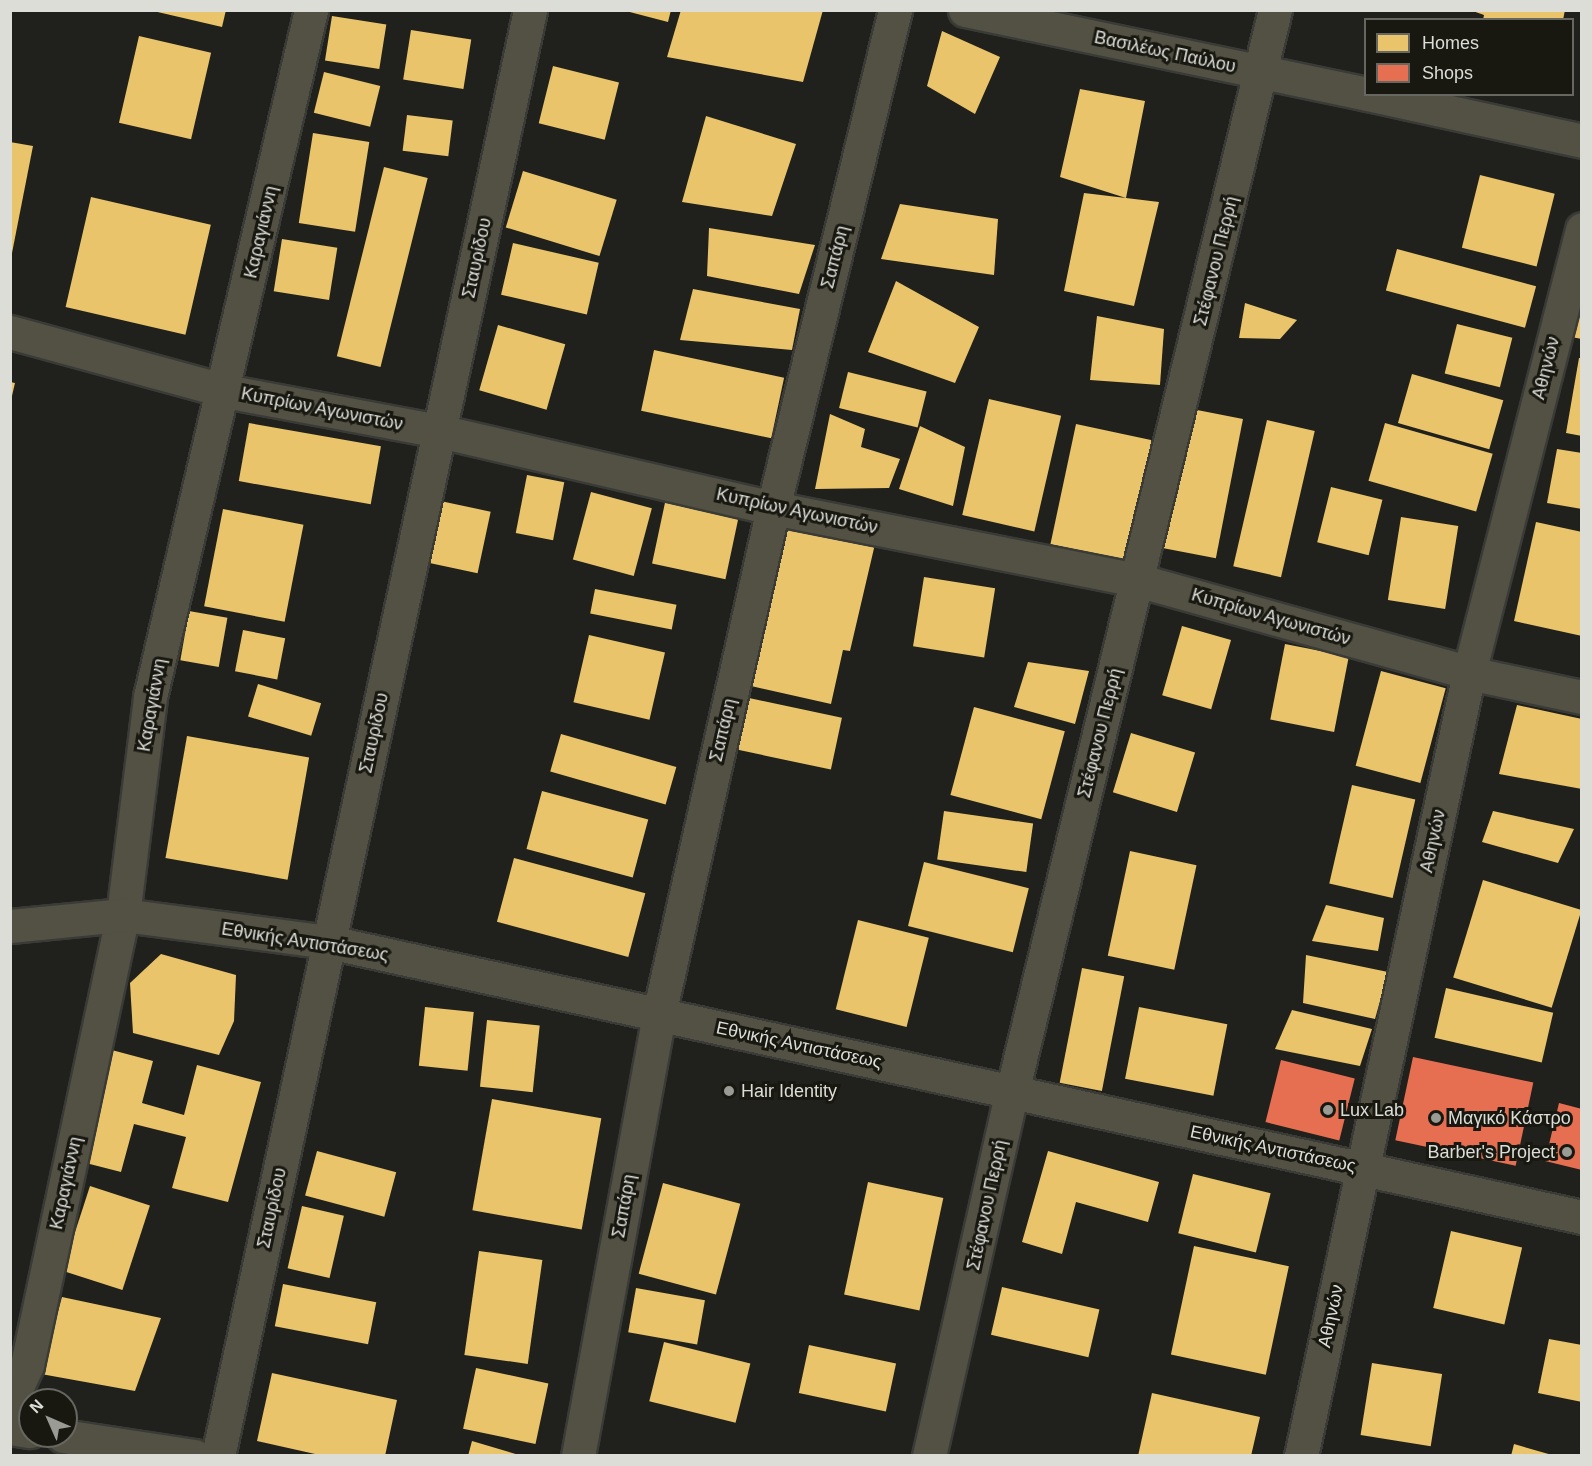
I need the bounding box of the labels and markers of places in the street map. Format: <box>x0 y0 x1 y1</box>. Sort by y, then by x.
place label: Hair Identity <box>741 1080 837 1102</box>
marker: Hair Identity <box>722 1084 736 1098</box>
place label: Lux Lab <box>1340 1099 1404 1121</box>
marker: Lux Lab <box>1321 1103 1335 1117</box>
place label: Μαγικό Κάστρο <box>1448 1107 1571 1129</box>
marker: Μαγικό Κάστρο <box>1429 1111 1443 1125</box>
place label: Barber's Project <box>1428 1141 1555 1163</box>
marker: Barber's Project <box>1560 1145 1574 1159</box>

